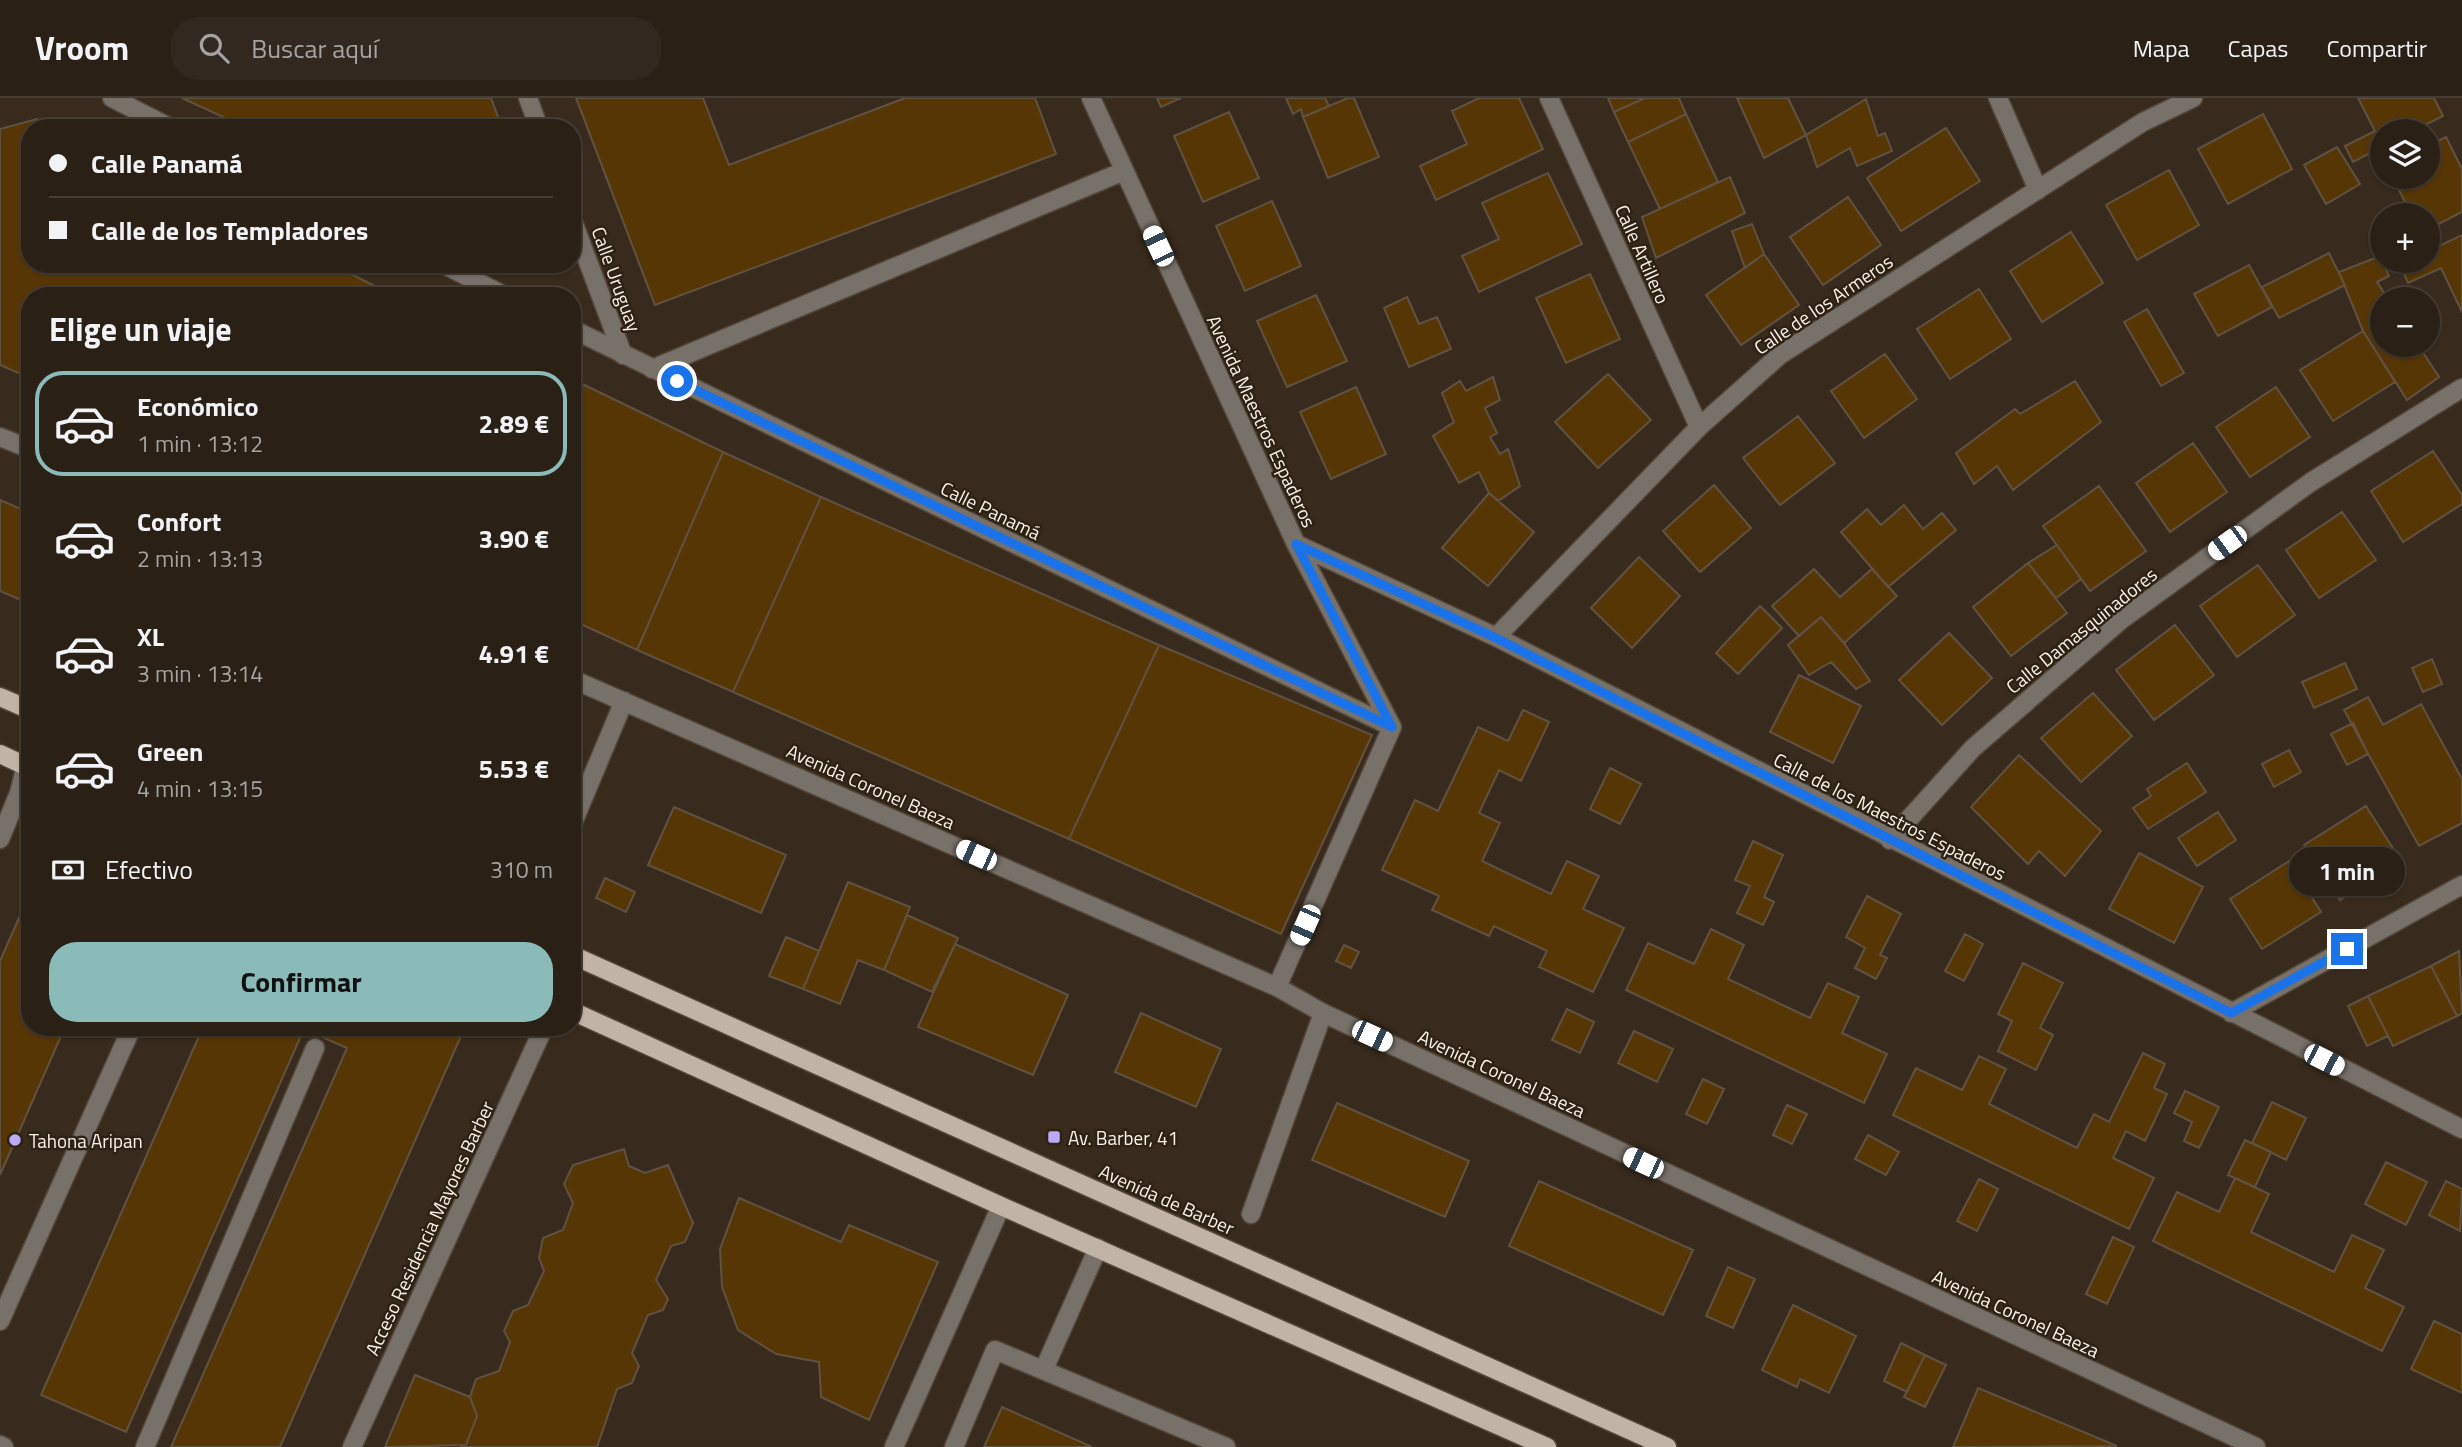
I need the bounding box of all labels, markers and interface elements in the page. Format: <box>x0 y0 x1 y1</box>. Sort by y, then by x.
search box <box>171 17 661 80</box>
text: Vroom <box>35 23 129 73</box>
icon: search <box>195 29 233 67</box>
text: Buscar aquí <box>251 29 378 68</box>
text: Mapa <box>2133 30 2190 66</box>
text: Capas <box>2228 30 2288 66</box>
text: Compartir <box>2326 30 2427 66</box>
map controls <box>2370 119 2440 357</box>
button: layers <box>2370 119 2440 189</box>
text: Calle Panamá <box>91 144 243 183</box>
street label: Calle Artillero <box>1608 200 1678 308</box>
button: + <box>2370 203 2440 273</box>
text: Calle de los Templadores <box>91 211 368 250</box>
street label: Calle Uruguay <box>585 222 649 336</box>
car <box>1140 223 1177 269</box>
street label: Calle de los Armeros <box>1748 247 1899 361</box>
button: − <box>2370 287 2440 357</box>
text: Elige un viaje <box>49 305 232 353</box>
street label: Avenida Maestros Espaderos <box>1200 310 1324 532</box>
route start <box>661 365 693 397</box>
text: Económico <box>137 387 259 426</box>
icon: car <box>53 392 116 455</box>
text: 2.89 € <box>478 404 549 443</box>
text: 1 min · 13:12 <box>137 426 263 461</box>
street label: Calle Panamá <box>936 473 1046 547</box>
text: Confort <box>137 502 221 541</box>
icon: car <box>53 507 116 570</box>
text: 3.90 € <box>478 519 549 558</box>
car <box>2204 522 2251 564</box>
text: 2 min · 13:13 <box>137 541 263 576</box>
street label: Calle Damasquinadores <box>1999 560 2163 700</box>
text: XL <box>137 617 164 656</box>
icon: car <box>53 622 116 685</box>
text: 4.91 € <box>478 634 549 673</box>
text: 3 min · 13:14 <box>137 656 263 691</box>
text: Green <box>137 732 203 771</box>
street label: Avenida Coronel Baeza <box>782 736 960 836</box>
icon: car <box>53 737 116 800</box>
street label: Calle de los Maestros Espaderos <box>1769 745 2011 887</box>
text: 5.53 € <box>478 749 549 788</box>
text: 4 min · 13:15 <box>137 771 263 806</box>
car <box>953 837 1000 873</box>
callout: 1 min <box>2289 848 2405 896</box>
text: Efectivo <box>105 850 193 889</box>
icon: cash <box>49 851 87 889</box>
text: 310 m <box>490 852 553 887</box>
text: 1 min <box>2319 854 2375 889</box>
car <box>1287 902 1324 948</box>
route end <box>2331 933 2363 965</box>
button: Confirmar <box>49 942 553 1022</box>
car <box>1349 1018 1396 1054</box>
street label: Avenida Coronel Baeza <box>1414 1021 1591 1125</box>
car <box>2301 1041 2348 1079</box>
street label: Acceso Residencia Mayores Barber <box>357 1096 501 1360</box>
place label: Av. Barber, 41 <box>1068 1123 1178 1152</box>
place label: Tahona Aripan <box>29 1126 143 1155</box>
marker: Av. Barber, 41 <box>1046 1129 1062 1145</box>
marker: Tahona Aripan <box>7 1132 23 1148</box>
car <box>1620 1145 1667 1181</box>
street label: Avenida de Barber <box>1095 1156 1240 1242</box>
street label: Avenida Coronel Baeza <box>1928 1261 2105 1365</box>

